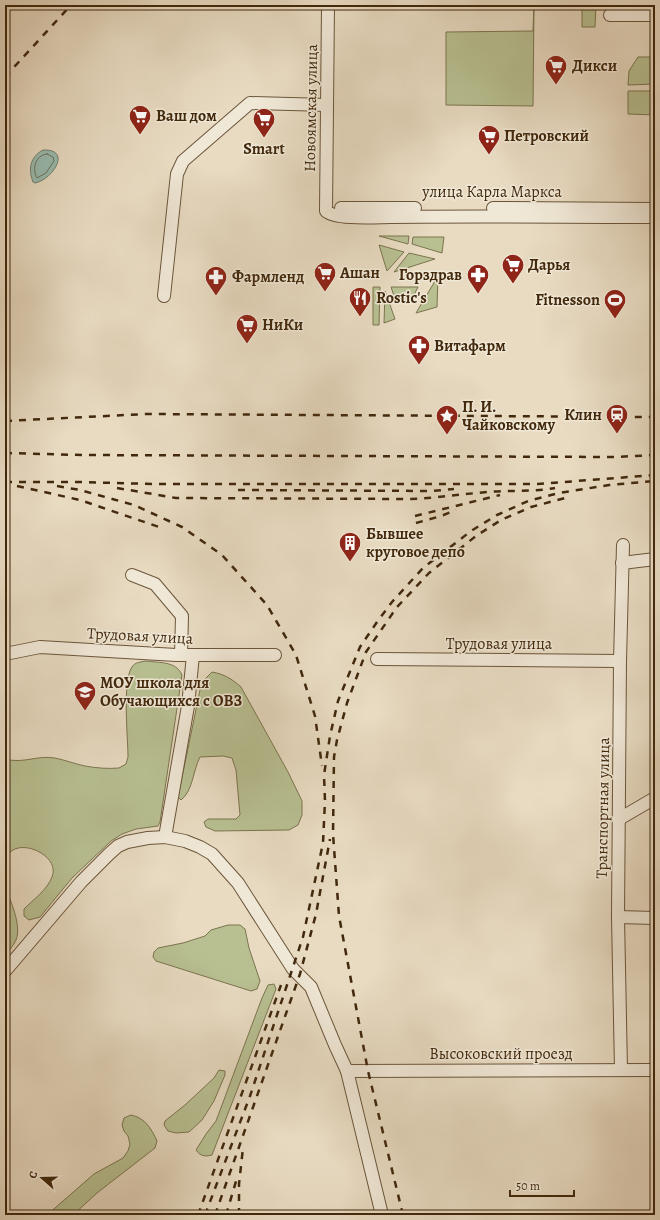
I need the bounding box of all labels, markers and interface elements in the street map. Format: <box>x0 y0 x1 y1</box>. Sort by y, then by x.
street label: Новоямская улица <box>299 43 323 172</box>
supermarket icon: Дикси <box>543 53 569 86</box>
place label: Дикси <box>572 55 617 77</box>
supermarket icon: Ваш дом <box>127 103 153 136</box>
place label: Ваш дом <box>156 105 217 127</box>
supermarket icon: Smart <box>251 106 277 139</box>
supermarket icon: Петровский <box>476 123 502 156</box>
place label: Петровский <box>504 125 589 147</box>
place label: Smart <box>243 138 285 160</box>
street label: улица Карла Маркса <box>421 181 562 203</box>
supermarket icon: Дарья <box>500 252 526 285</box>
place label: Дарья <box>528 254 570 276</box>
supermarket icon: Ашан <box>312 260 338 293</box>
place label: Ашан <box>339 262 380 284</box>
pharmacy icon: Горздрав <box>465 262 491 295</box>
pharmacy icon: Фармленд <box>203 264 229 297</box>
place label: Горздрав <box>399 264 462 286</box>
place label: Фармленд <box>232 266 304 288</box>
restaurant icon: Rostic's <box>347 285 373 318</box>
place label: Rostic's <box>376 287 427 309</box>
sports icon: Fitnesson <box>602 287 628 320</box>
place label: Fitnesson <box>535 289 600 311</box>
supermarket icon: НиКи <box>234 312 260 345</box>
place label: НиКи <box>262 314 303 336</box>
pharmacy icon: Витафарм <box>406 333 432 366</box>
place label: Витафарм <box>434 335 506 357</box>
place label: П. И. Чайковскому <box>462 396 556 436</box>
station icon: Клин <box>604 402 630 435</box>
place icon: П. И. Чайковскому <box>434 403 460 436</box>
place label: Клин <box>564 404 602 426</box>
place label: Бывшее круговое депо <box>366 523 465 563</box>
building icon: Бывшее круговое депо <box>337 530 363 563</box>
street label: Трудовая улица <box>86 622 194 650</box>
street label: Трудовая улица <box>446 633 553 655</box>
place label: МОУ школа для Обучающихся с ОВЗ <box>100 672 243 712</box>
school or university icon: МОУ школа для Обучающихся с ОВЗ <box>72 679 98 712</box>
street label: Транспортная улица <box>591 736 615 879</box>
street label: Высоковский проезд <box>429 1043 573 1065</box>
north arrow <box>22 1158 62 1198</box>
text: С <box>25 1169 41 1181</box>
scale bar <box>510 1172 574 1198</box>
text: 50 m <box>516 1178 540 1194</box>

